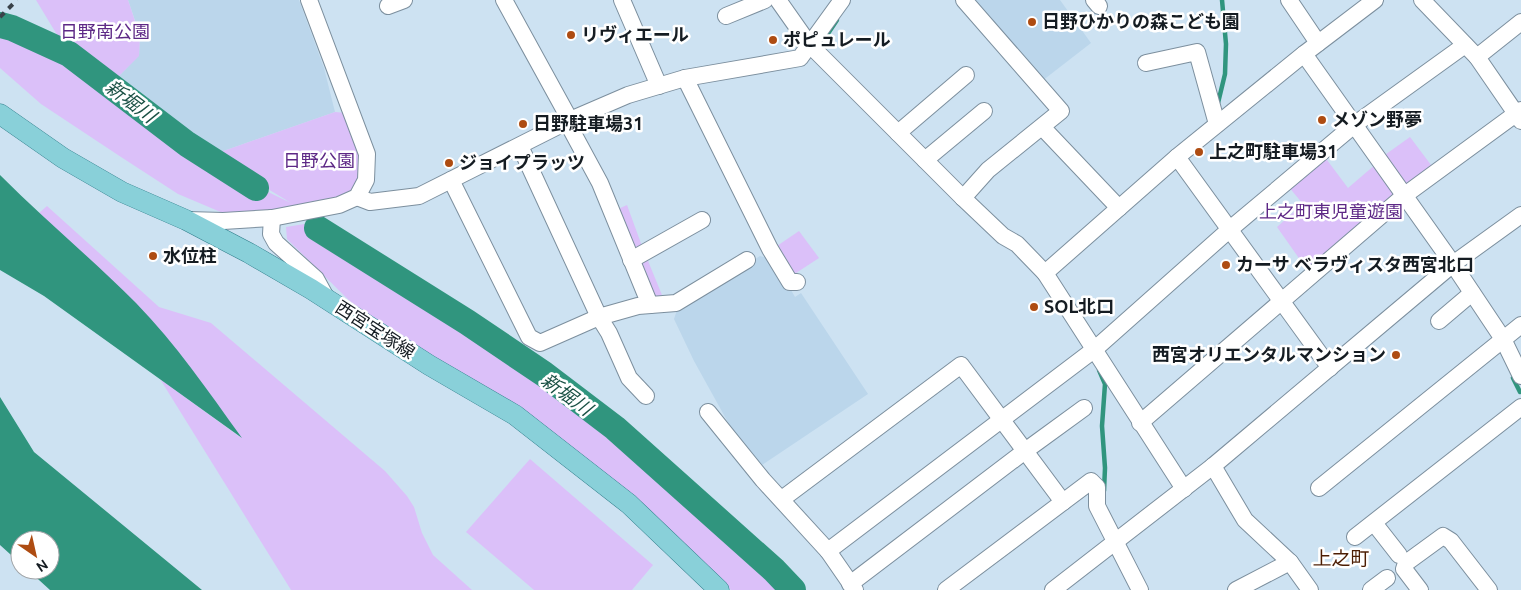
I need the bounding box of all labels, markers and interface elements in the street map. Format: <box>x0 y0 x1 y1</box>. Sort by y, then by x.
place label: 日野ひかりの森こども園 <box>1042 11 1240 31</box>
marker: 日野ひかりの森こども園 <box>1026 16 1038 28</box>
park label: 日野南公園 <box>60 21 150 41</box>
place label: リヴィエール <box>581 24 689 44</box>
marker: リヴィエール <box>565 29 577 41</box>
place label: ポピュレール <box>783 29 891 49</box>
marker: ポピュレール <box>767 34 779 46</box>
water label: 新堀川 <box>102 75 162 128</box>
place label: メゾン野夢 <box>1332 109 1422 129</box>
place label: 日野駐車場31 <box>533 113 643 133</box>
marker: メゾン野夢 <box>1316 114 1328 126</box>
marker: 日野駐車場31 <box>517 118 529 130</box>
place label: 上之町駐車場31 <box>1209 141 1337 161</box>
marker: 上之町駐車場31 <box>1193 146 1205 158</box>
park label: 日野公園 <box>283 150 355 170</box>
place label: ジョイプラッツ <box>459 152 585 172</box>
marker: ジョイプラッツ <box>443 157 455 169</box>
park label: 上之町東児童遊園 <box>1259 201 1403 221</box>
place label: 水位柱 <box>163 245 217 265</box>
marker: 水位柱 <box>147 250 159 262</box>
place label: カーサ ベラヴィスタ西宮北口 <box>1236 254 1474 274</box>
marker: カーサ ベラヴィスタ西宮北口 <box>1220 259 1232 271</box>
street label: 西宮宝塚線 <box>332 296 419 362</box>
place label: SOL北口 <box>1044 296 1114 316</box>
marker: SOL北口 <box>1028 301 1040 313</box>
place label: 西宮オリエンタルマンション <box>1152 344 1386 364</box>
marker: 西宮オリエンタルマンション <box>1390 349 1402 361</box>
water label: 新堀川 <box>537 368 598 421</box>
north arrow <box>10 530 60 580</box>
district label: 上之町 <box>1312 547 1370 569</box>
text: N <box>33 556 51 575</box>

